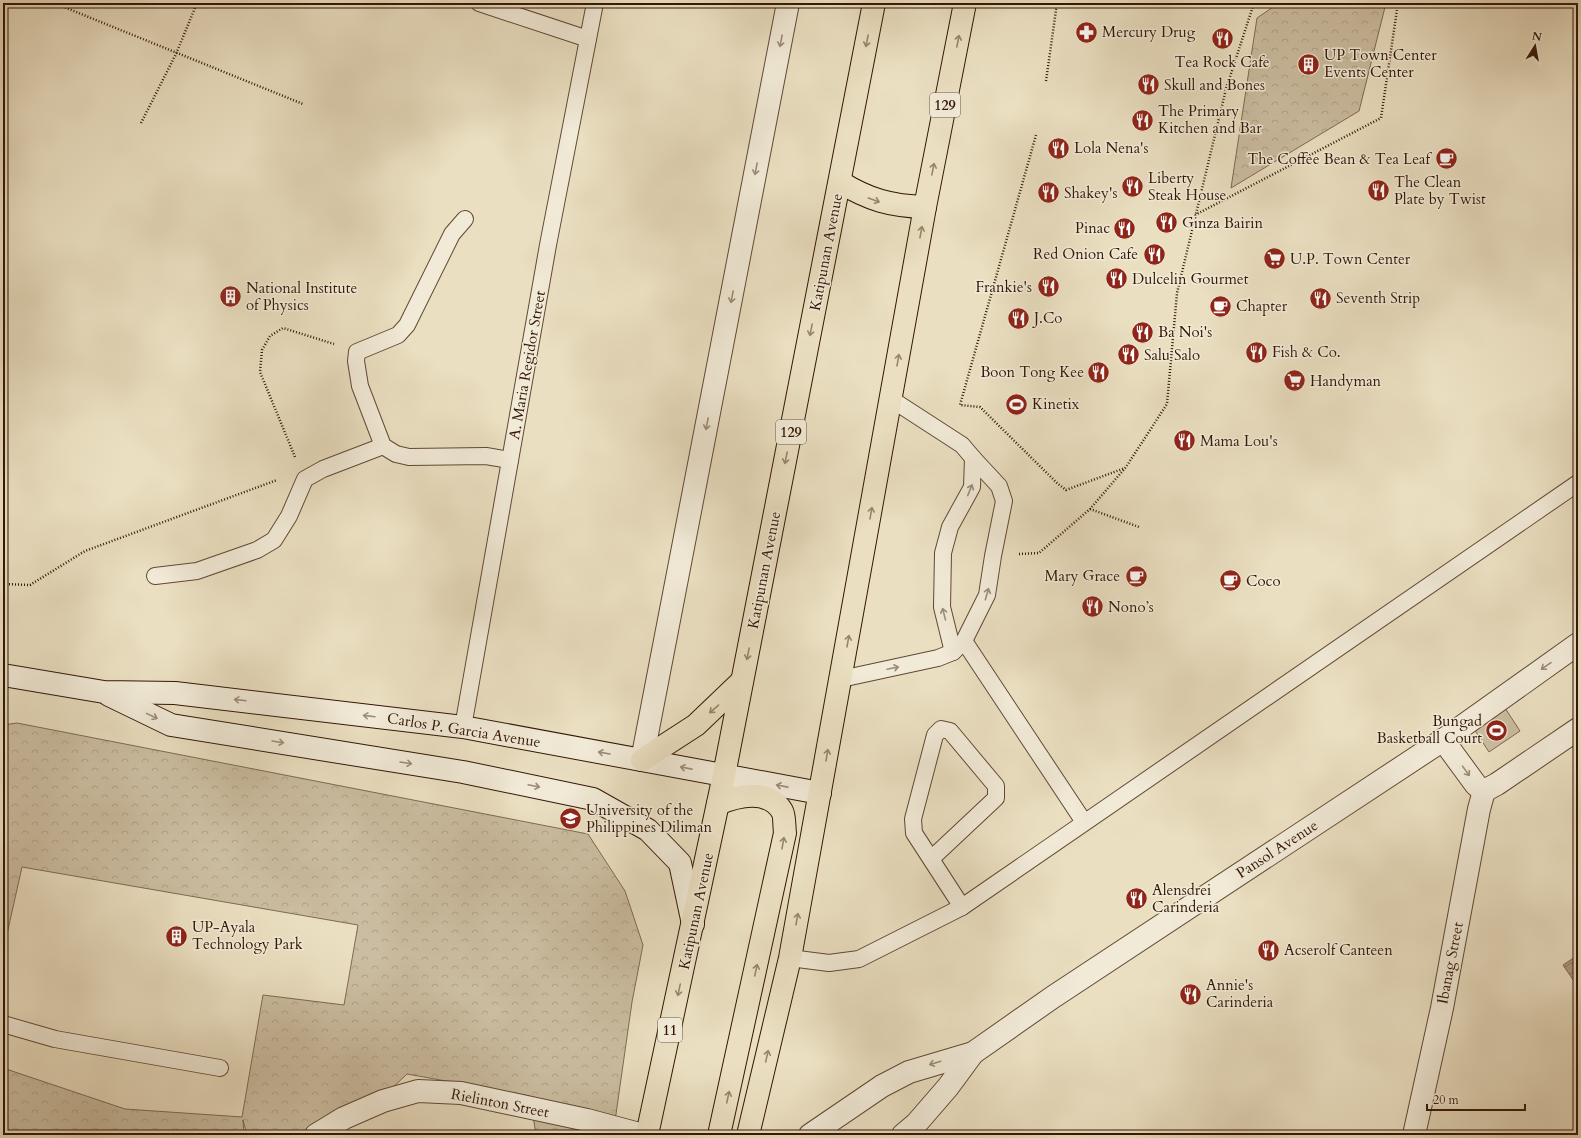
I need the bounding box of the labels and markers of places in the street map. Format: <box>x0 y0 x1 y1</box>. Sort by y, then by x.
pharmacy icon: Mercury Drug <box>1074 19 1100 45</box>
place label: Mercury Drug <box>1102 22 1196 42</box>
restaurant icon: Tea Rock Cafe <box>1209 26 1235 52</box>
place label: UP Town Center Events Center <box>1324 45 1437 82</box>
building icon: UP Town Center Events Center <box>1296 51 1322 77</box>
place label: Tea Rock Cafe <box>1174 52 1270 72</box>
restaurant icon: Skull and Bones <box>1136 72 1162 98</box>
place label: Skull and Bones <box>1164 75 1265 95</box>
place label: The Primary Kitchen and Bar <box>1158 101 1262 138</box>
restaurant icon: The Primary Kitchen and Bar <box>1130 107 1156 133</box>
restaurant icon: Lola Nena's <box>1045 135 1071 161</box>
place label: Lola Nena's <box>1074 138 1149 158</box>
cafe icon: The Coffee Bean & Tea Leaf <box>1433 146 1459 172</box>
place label: The Coffee Bean & Tea Leaf <box>1247 149 1432 169</box>
place label: Liberty Steak House <box>1148 168 1226 205</box>
place label: The Clean Plate by Twist <box>1394 172 1486 209</box>
restaurant icon: Liberty Steak House <box>1119 174 1145 200</box>
restaurant icon: The Clean Plate by Twist <box>1365 178 1391 204</box>
restaurant icon: Shakey's <box>1035 180 1061 206</box>
place label: Shakey's <box>1064 183 1117 203</box>
restaurant icon: Ginza Bairin <box>1153 210 1179 236</box>
place label: Ginza Bairin <box>1182 213 1263 233</box>
restaurant icon: Pinac <box>1112 215 1138 241</box>
place label: Pinac <box>1075 218 1110 238</box>
restaurant icon: Red Onion Cafe <box>1141 241 1167 267</box>
place label: Red Onion Cafe <box>1033 244 1138 264</box>
supermarket icon: U.P. Town Center <box>1262 246 1288 272</box>
place label: U.P. Town Center <box>1290 249 1411 269</box>
restaurant icon: Dulcelin Gourmet <box>1103 266 1129 292</box>
place label: Dulcelin Gourmet <box>1132 269 1249 289</box>
restaurant icon: Frankie's <box>1035 274 1061 300</box>
place label: Frankie's <box>975 277 1032 297</box>
place label: National Institute of Physics <box>246 278 358 315</box>
building icon: National Institute of Physics <box>217 284 243 310</box>
restaurant icon: Seventh Strip <box>1307 285 1333 311</box>
place label: Seventh Strip <box>1336 288 1420 308</box>
cafe icon: Chapter <box>1207 293 1233 319</box>
place label: Chapter <box>1236 296 1288 316</box>
restaurant icon: J.Co <box>1006 305 1032 331</box>
place label: J.Co <box>1032 308 1062 328</box>
restaurant icon: Ba Noi's <box>1129 319 1155 345</box>
place label: Ba Noi's <box>1158 322 1212 342</box>
restaurant icon: Fish & Co. <box>1244 339 1270 365</box>
restaurant icon: Salu Salo <box>1115 342 1141 368</box>
place label: Fish & Co. <box>1272 342 1341 362</box>
place label: Salu Salo <box>1144 345 1200 365</box>
restaurant icon: Boon Tong Kee <box>1086 359 1112 385</box>
place label: Boon Tong Kee <box>980 362 1084 382</box>
supermarket icon: Handyman <box>1282 368 1308 394</box>
place label: Handyman <box>1310 371 1382 391</box>
sports icon: Kinetix <box>1004 391 1030 417</box>
place label: Kinetix <box>1032 394 1080 414</box>
restaurant icon: Mama Lou's <box>1171 428 1197 454</box>
place label: Mama Lou's <box>1200 431 1278 451</box>
cafe icon: Mary Grace <box>1123 563 1149 589</box>
place label: Mary Grace <box>1044 566 1120 586</box>
cafe icon: Coco <box>1217 568 1243 594</box>
place label: Coco <box>1246 571 1281 591</box>
restaurant icon: Nono’s <box>1079 594 1105 620</box>
place label: Nono’s <box>1108 597 1154 617</box>
place label: Bungad Basketball Court <box>1377 711 1482 748</box>
sports icon: Bungad Basketball Court <box>1484 717 1510 743</box>
place label: University of the Philippines Diliman <box>586 800 713 837</box>
school or university icon: University of the Philippines Diliman <box>558 806 584 832</box>
place label: Alensdrei Carinderia <box>1152 880 1220 917</box>
restaurant icon: Alensdrei Carinderia <box>1123 886 1149 912</box>
place label: UP-Ayala Technology Park <box>192 917 303 954</box>
building icon: UP-Ayala Technology Park <box>164 923 190 949</box>
restaurant icon: Acserolf Canteen <box>1255 937 1281 963</box>
place label: Acserolf Canteen <box>1284 940 1393 960</box>
place label: Annie's Carinderia <box>1206 975 1274 1012</box>
restaurant icon: Annie's Carinderia <box>1177 981 1203 1007</box>

